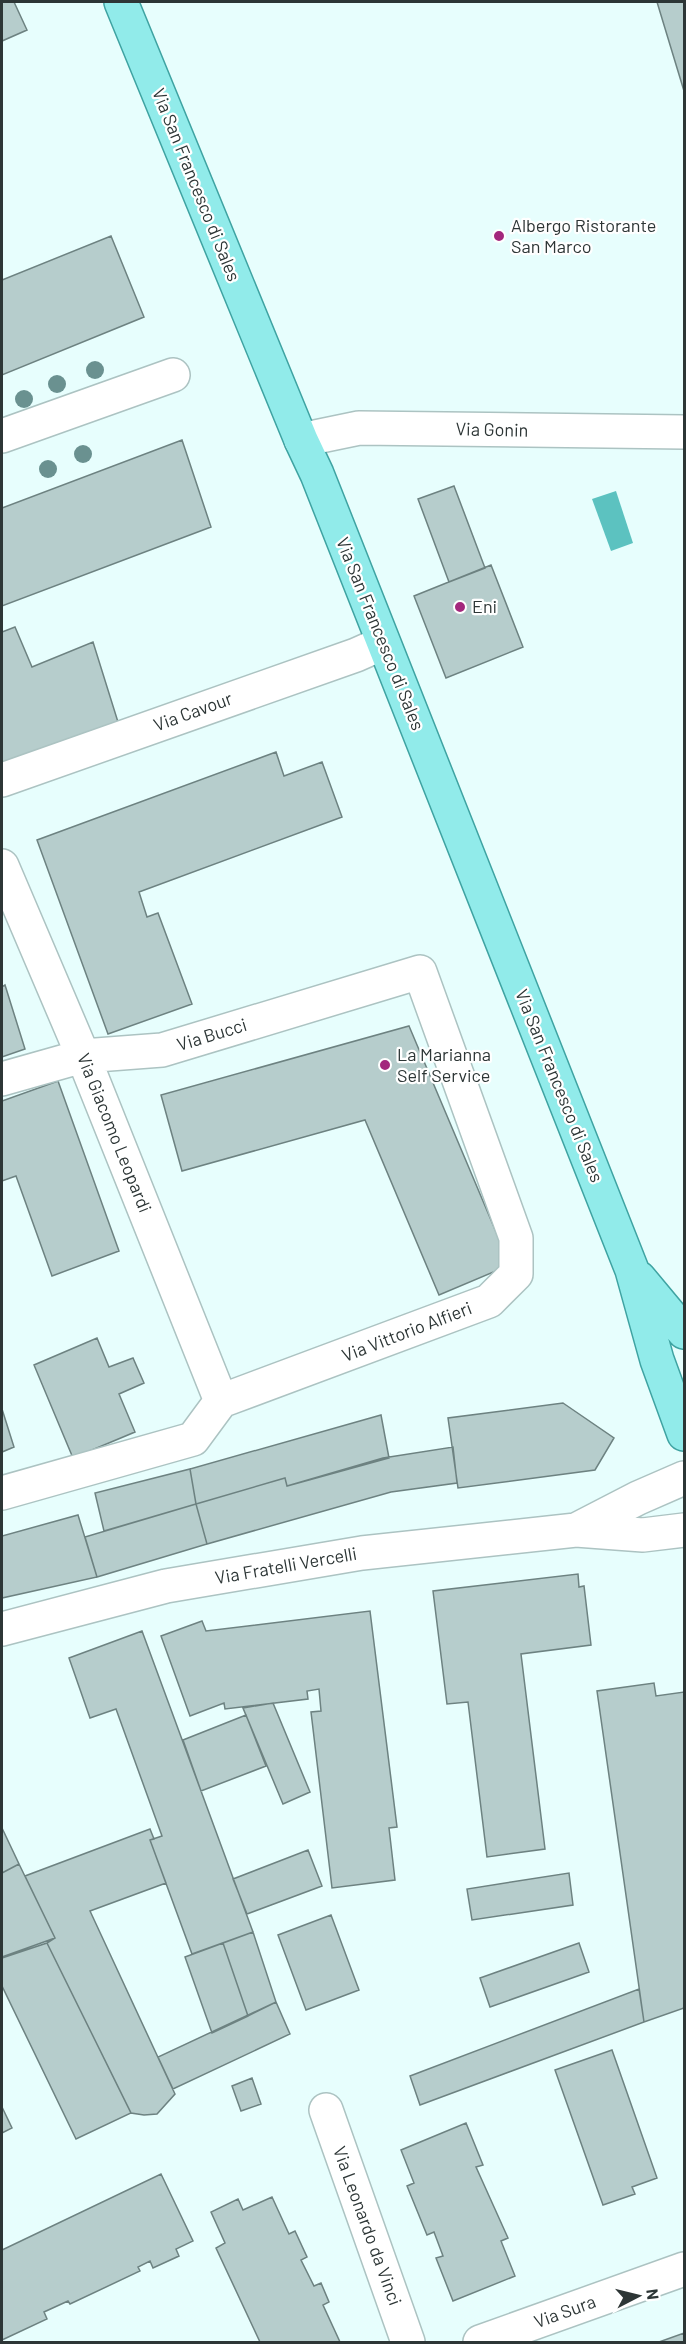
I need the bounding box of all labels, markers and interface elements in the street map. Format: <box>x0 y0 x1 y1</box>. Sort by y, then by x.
street label: Via San Francesco di Sales <box>148 85 246 284</box>
place label: Albergo Ristorante San Marco <box>511 214 656 257</box>
marker: Albergo Ristorante San Marco <box>492 229 506 243</box>
street label: Via Gonin <box>455 417 529 441</box>
street label: Via San Francesco di Sales <box>332 534 430 733</box>
place label: Eni <box>472 595 497 617</box>
marker: Eni <box>453 600 467 614</box>
street label: Via Cavour <box>150 687 235 735</box>
street label: Via San Francesco di Sales <box>511 986 609 1185</box>
street label: Via Bucci <box>174 1013 249 1055</box>
place label: La Marianna Self Service <box>397 1043 491 1086</box>
street label: Via Giacomo Leopardi <box>73 1050 157 1215</box>
marker: La Marianna Self Service <box>378 1058 392 1072</box>
street label: Via Vittorio Alfieri <box>339 1296 475 1366</box>
street label: Via Fratelli Vercelli <box>213 1542 358 1588</box>
street label: Via Leonardo da Vinci <box>329 2143 407 2308</box>
north arrow <box>608 2266 668 2326</box>
text: N <box>643 2288 663 2301</box>
street label: Via Sura <box>531 2290 598 2332</box>

